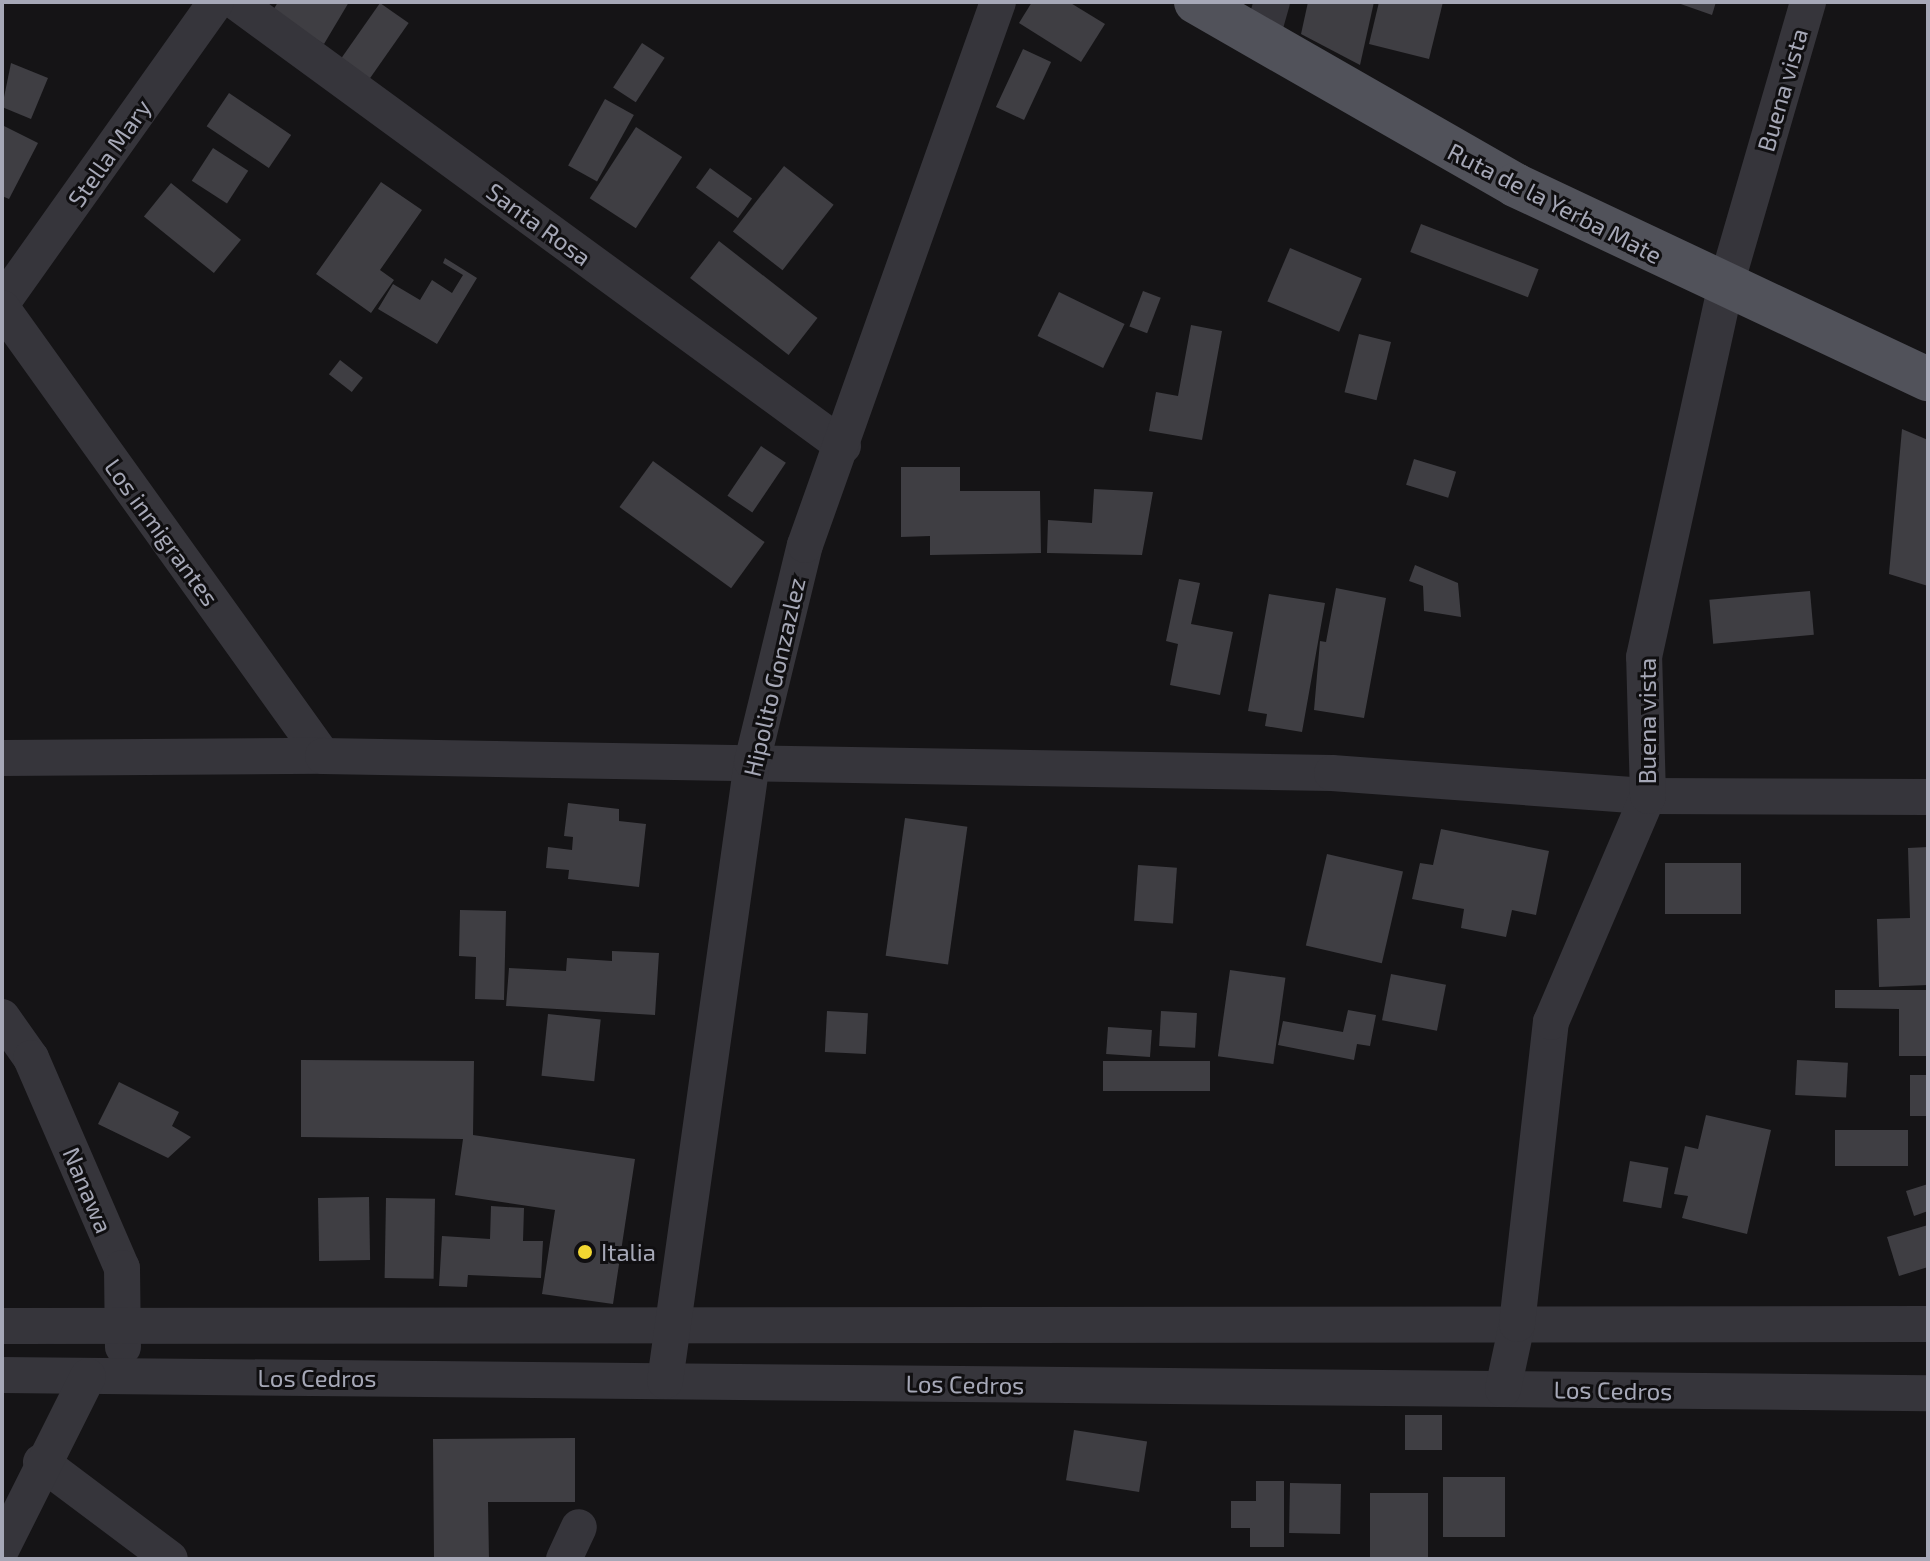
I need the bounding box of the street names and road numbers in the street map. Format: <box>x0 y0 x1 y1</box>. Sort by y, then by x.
street label: Buena vista <box>1751 25 1813 155</box>
street label: Stella Mary <box>61 94 157 212</box>
street label: Ruta de la Yerba Mate <box>1443 136 1667 270</box>
street label: Santa Rosa <box>481 177 597 271</box>
street label: Los inmigrantes <box>99 453 225 611</box>
street label: Hipolito Gonzazlez <box>737 575 811 779</box>
street label: Buena vista <box>1633 657 1661 785</box>
street label: Nanawa <box>57 1143 119 1237</box>
street label: Los Cedros <box>258 1364 376 1392</box>
street label: Los Cedros <box>905 1369 1025 1399</box>
street label: Los Cedros <box>1553 1375 1673 1405</box>

